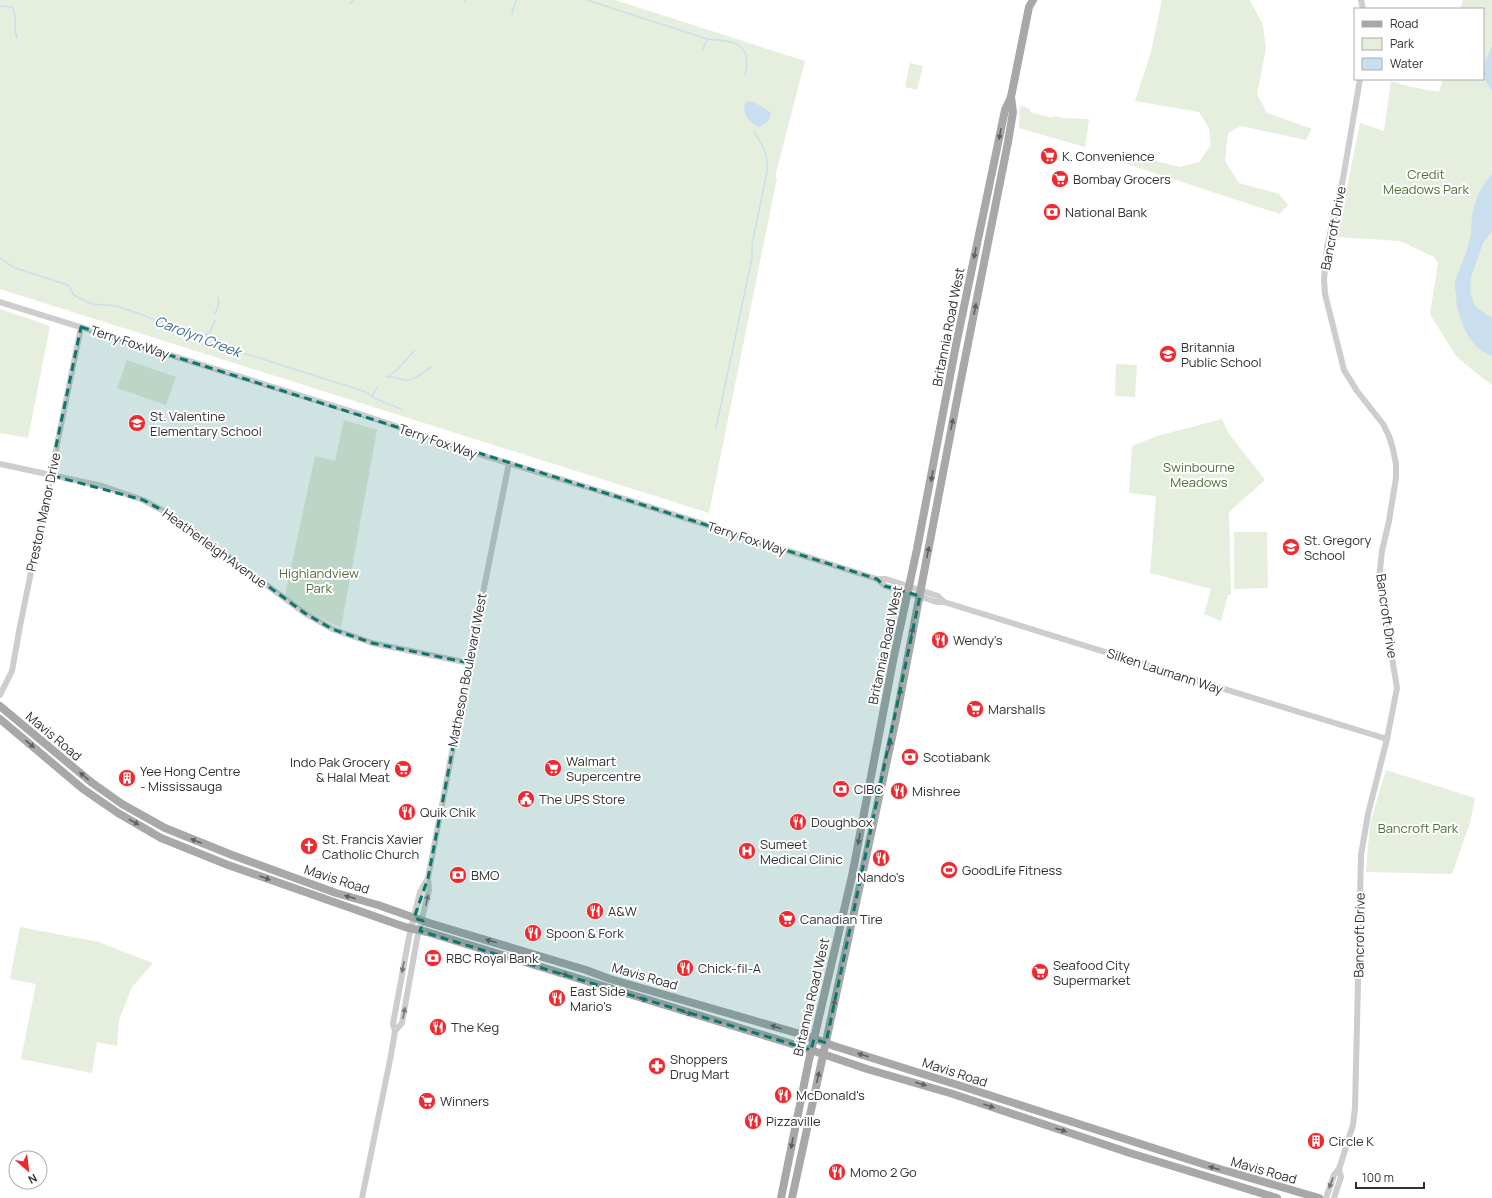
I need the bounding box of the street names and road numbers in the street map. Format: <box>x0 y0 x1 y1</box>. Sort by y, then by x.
street label: Bancroft Drive <box>1316 184 1350 271</box>
street label: Britannia Road West <box>928 266 968 388</box>
street label: Terry Fox Way <box>88 321 172 363</box>
street label: Terry Fox Way <box>396 419 480 463</box>
street label: Preston Manor Drive <box>22 451 64 573</box>
street label: Heatherleigh Avenue <box>159 504 271 592</box>
street label: Terry Fox Way <box>705 517 789 559</box>
street label: Bancroft Drive <box>1372 573 1402 660</box>
street label: Britannia Road West <box>864 584 906 706</box>
street label: Matheson Boulevard West <box>443 591 491 749</box>
street label: Silken Laumann Way <box>1105 644 1226 698</box>
street label: Mavis Road <box>22 707 86 765</box>
street label: Mavis Road <box>302 860 372 898</box>
street label: Bancroft Drive <box>1349 892 1369 978</box>
street label: Britannia Road West <box>789 936 833 1058</box>
street label: Mavis Road <box>610 958 680 994</box>
street label: Mavis Road <box>920 1053 990 1091</box>
street label: Mavis Road <box>1229 1152 1299 1188</box>

